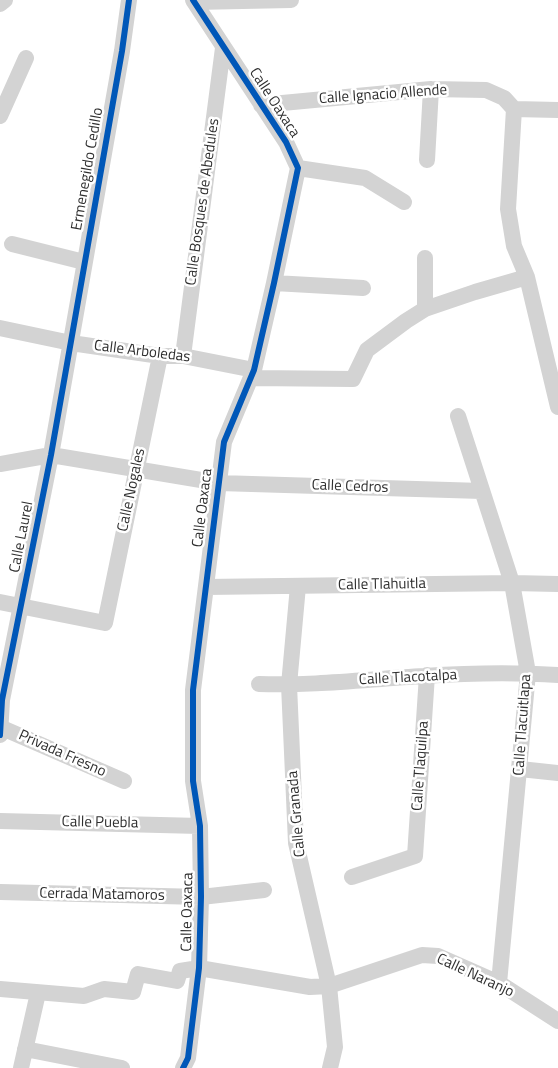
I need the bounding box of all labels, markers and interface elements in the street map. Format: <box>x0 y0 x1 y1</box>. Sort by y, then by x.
street label: Calle Oaxaca <box>245 65 303 141</box>
street label: Calle Ignacio Allende <box>318 82 448 108</box>
street label: Ermenegildo Cedillo <box>68 106 108 232</box>
street label: Calle Bosques de Abedules <box>182 117 224 287</box>
street label: Calle Arboledas <box>93 337 191 367</box>
street label: Calle Nogales <box>114 447 150 533</box>
street label: Calle Oaxaca <box>189 468 217 548</box>
street label: Calle Cedros <box>311 477 389 497</box>
street label: Calle Laurel <box>6 500 38 574</box>
street label: Calle Tlahuitla <box>338 575 426 595</box>
street label: Calle Tlacotalpa <box>358 666 458 690</box>
street label: Calle Tlacuitlapa <box>510 674 536 776</box>
street label: Calle Tlaquilpa <box>409 720 433 812</box>
street label: Privada Fresno <box>15 727 109 781</box>
street label: Calle Granada <box>284 770 310 858</box>
street label: Calle Puebla <box>61 813 139 833</box>
street label: Calle Oaxaca <box>178 872 198 952</box>
street label: Cerrada Matamoros <box>39 885 165 905</box>
street label: Calle Naranjo <box>434 950 516 1002</box>

